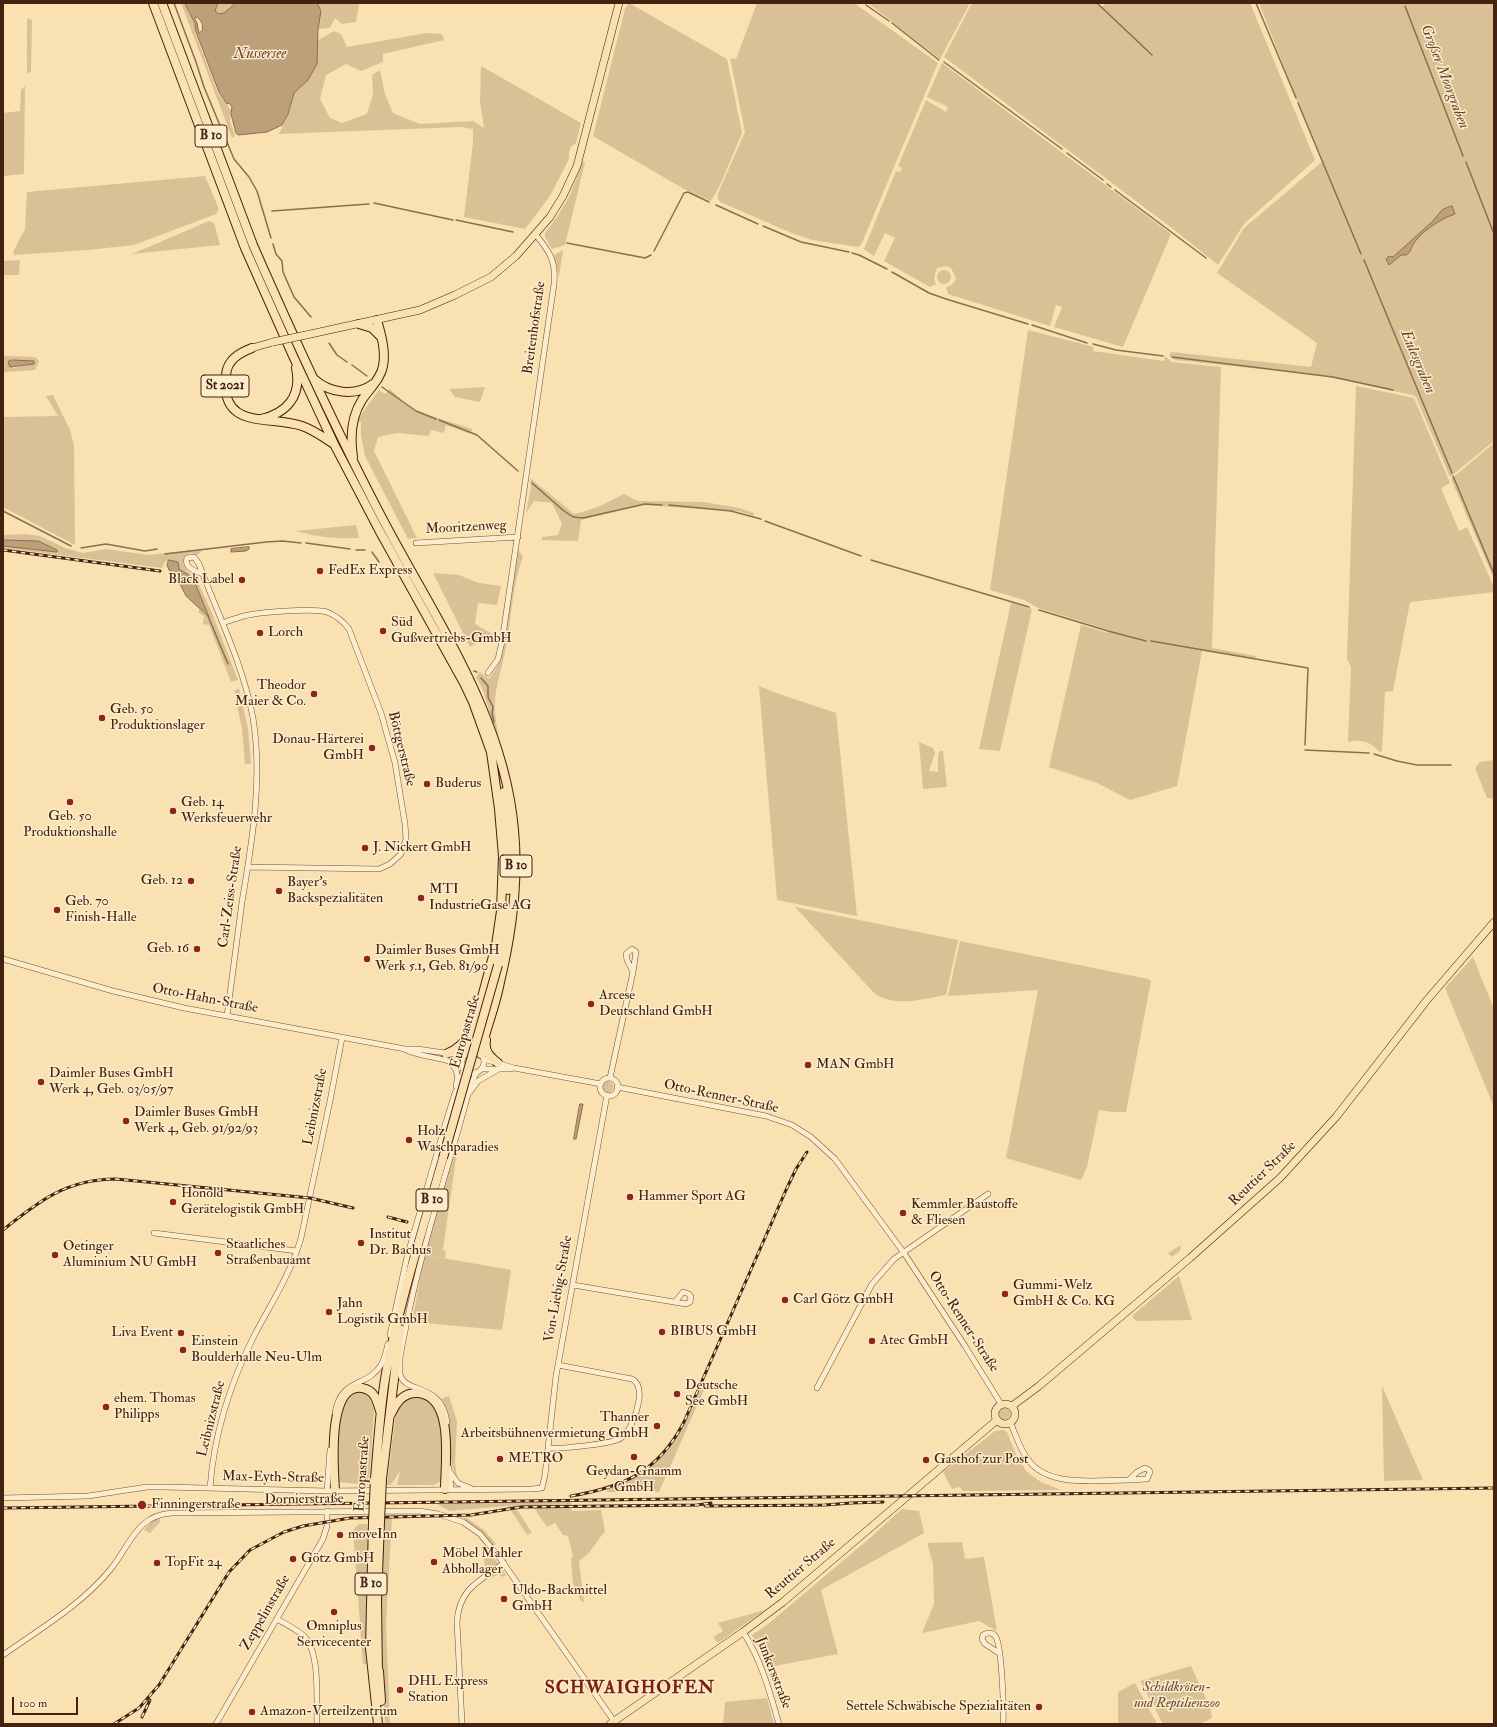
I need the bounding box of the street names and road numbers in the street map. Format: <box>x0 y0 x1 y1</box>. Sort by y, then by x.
road number: B 10 <box>195 125 227 147</box>
street label: Breitenhofstraße <box>520 280 550 376</box>
road number: St 2021 <box>201 375 249 397</box>
street label: Mooritzenweg <box>425 517 507 539</box>
street label: Böttgerstraße <box>384 710 418 788</box>
street label: Carl-Zeiss-Straße <box>216 845 246 949</box>
road number: B 10 <box>500 855 532 877</box>
street label: Otto-Hahn-Straße <box>151 980 259 1018</box>
street label: Europastraße <box>447 993 485 1071</box>
street label: Leibnizstraße <box>300 1067 332 1147</box>
street label: Otto-Renner-Straße <box>662 1077 780 1117</box>
street label: Reuttier Straße <box>1226 1138 1300 1210</box>
road number: B 10 <box>416 1189 448 1211</box>
street label: Von-Liebig-Straße <box>541 1234 577 1344</box>
street label: Otto-Renner-Straße <box>924 1268 1002 1376</box>
street label: Leibnizstraße <box>194 1379 230 1459</box>
street label: Europastraße <box>352 1436 374 1512</box>
street label: Max-Eyth-Straße <box>222 1469 324 1487</box>
street label: Dornierstraße <box>264 1491 344 1509</box>
street label: Reuttier Straße <box>762 1535 840 1603</box>
street label: Zeppelinstraße <box>238 1572 294 1654</box>
road number: B 10 <box>355 1573 387 1595</box>
street label: Junkersstraße <box>752 1635 794 1711</box>

